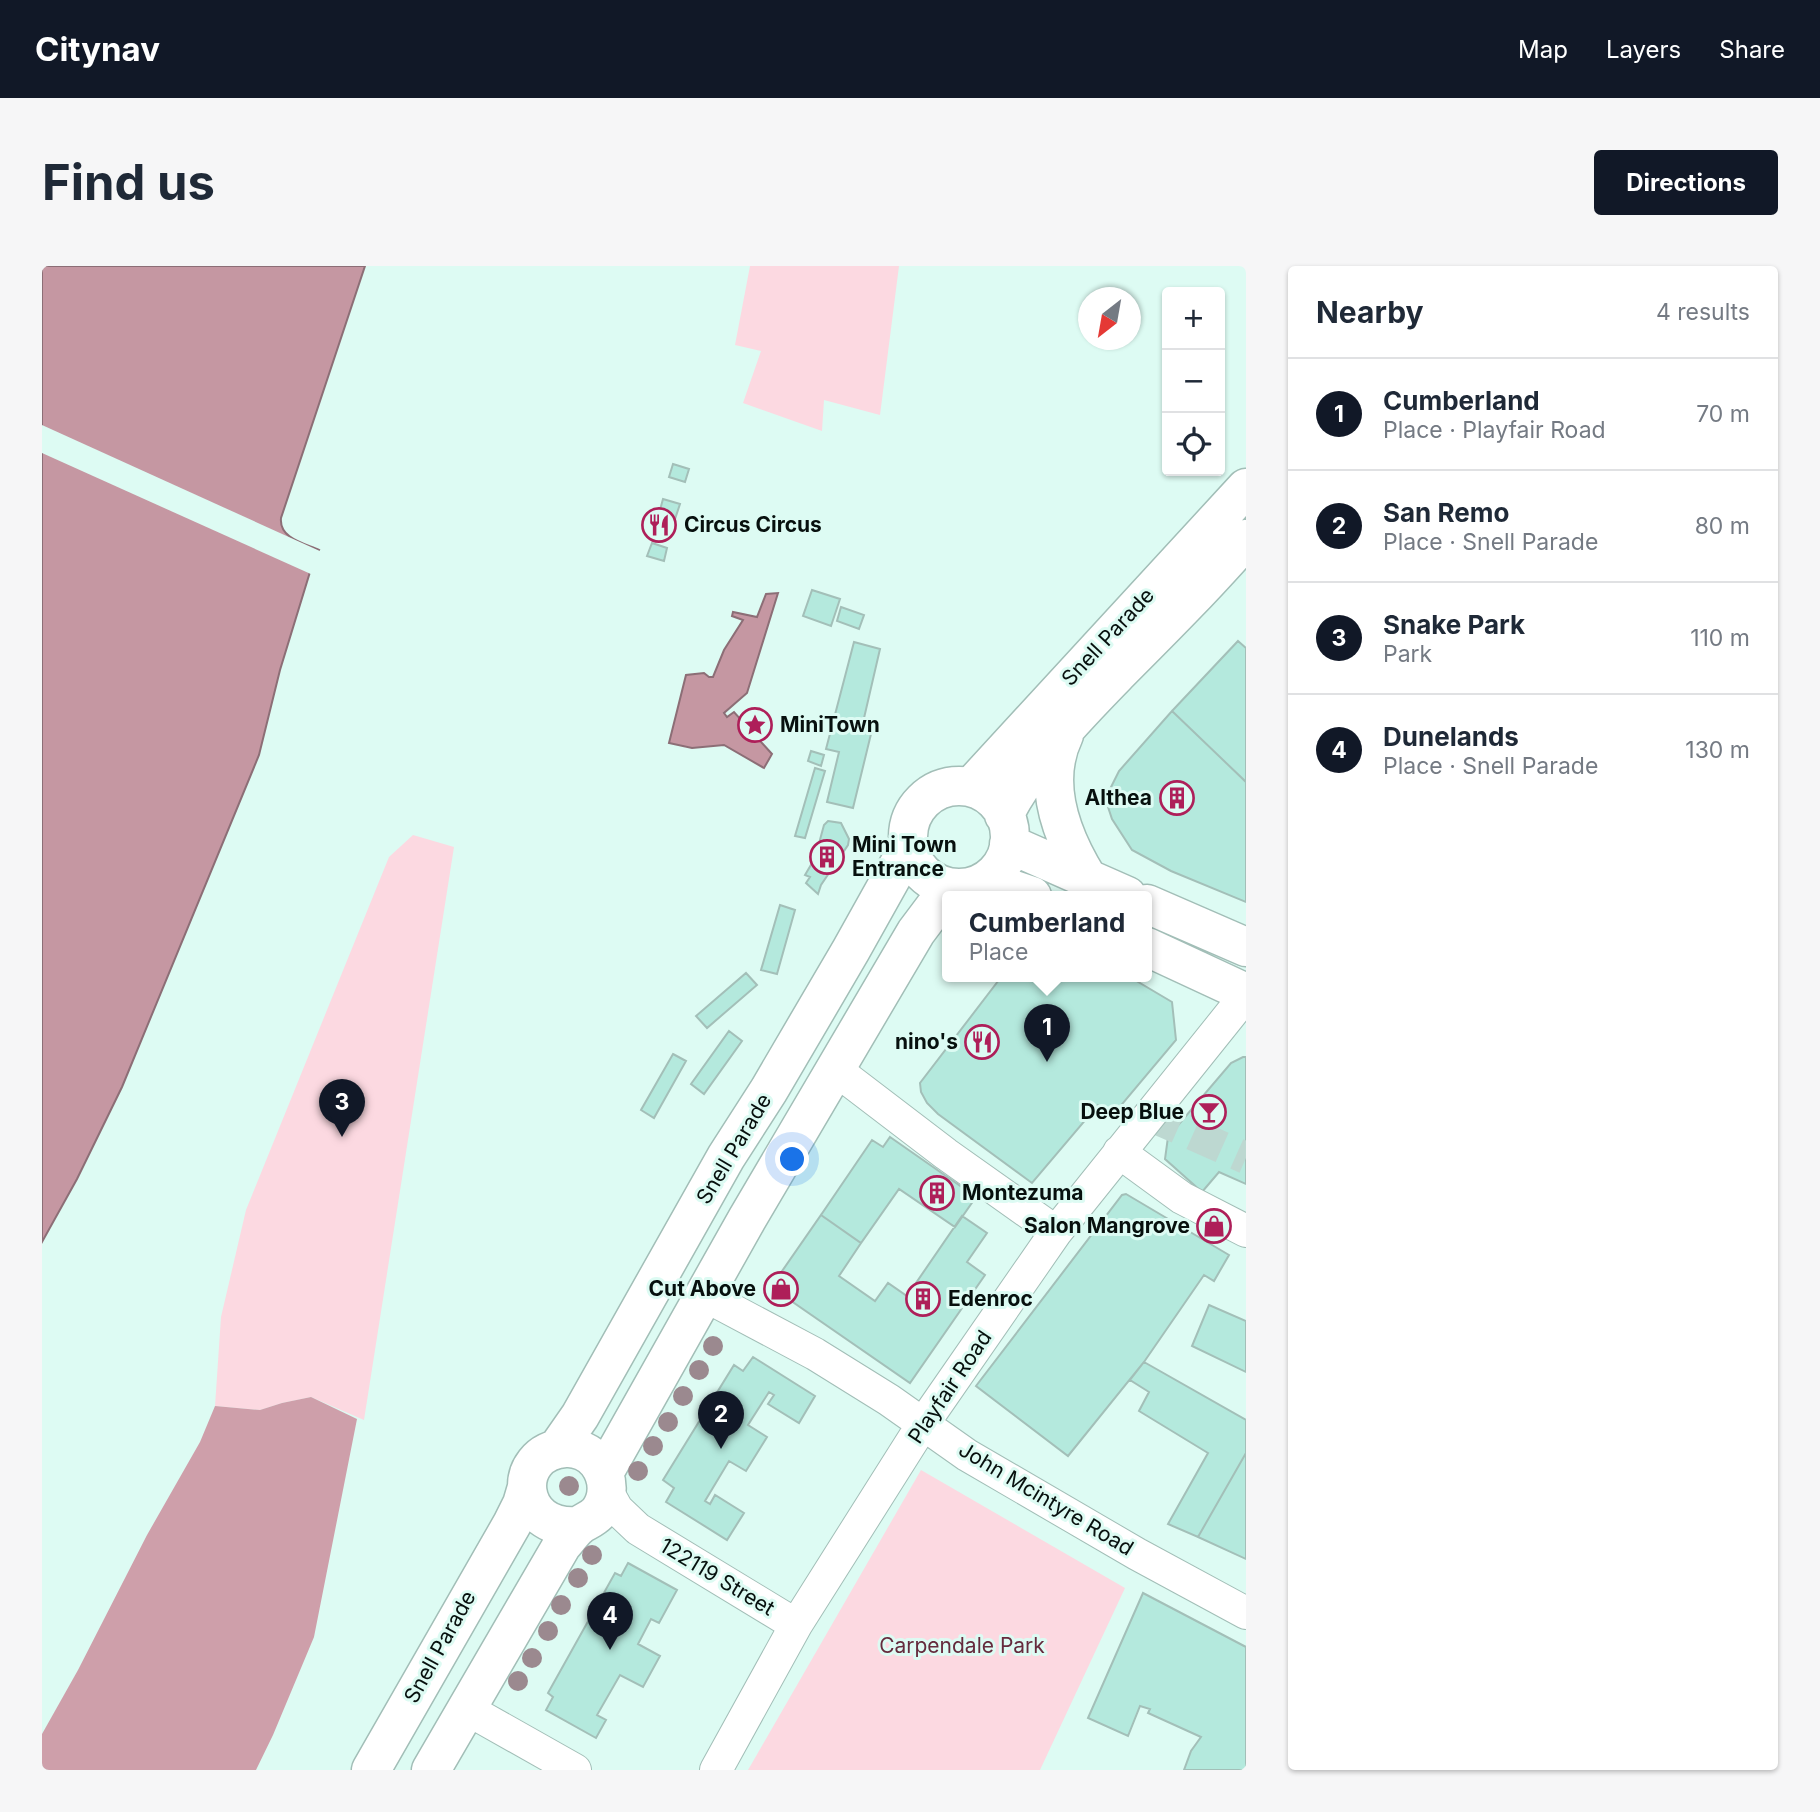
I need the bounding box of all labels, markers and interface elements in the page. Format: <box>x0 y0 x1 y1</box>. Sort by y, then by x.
text: Citynav <box>35 29 160 69</box>
text: Map <box>1518 35 1568 64</box>
text: Layers <box>1606 35 1681 64</box>
text: Share <box>1719 35 1785 64</box>
button: Directions <box>1594 150 1778 215</box>
text: Find us <box>42 153 215 212</box>
north arrow <box>1078 287 1141 350</box>
map controls <box>1162 287 1225 476</box>
button: + <box>1162 287 1225 350</box>
text: Nearby <box>1316 294 1424 330</box>
text: 4 results <box>1656 298 1750 326</box>
button: − <box>1162 350 1225 413</box>
text: Cumberland <box>1383 385 1540 416</box>
text: 1 <box>1334 400 1344 428</box>
text: 70 m <box>1696 400 1750 428</box>
button: locate <box>1162 413 1225 476</box>
text: Place · Playfair Road <box>1383 416 1606 444</box>
text: San Remo <box>1383 497 1509 528</box>
restaurant icon: Circus Circus <box>640 506 678 544</box>
place label: Circus Circus <box>684 512 822 537</box>
text: 2 <box>1332 512 1346 540</box>
text: 80 m <box>1695 512 1750 540</box>
text: Place · Snell Parade <box>1383 528 1598 556</box>
street label: Snell Parade <box>1056 583 1159 691</box>
text: Snake Park <box>1383 609 1525 640</box>
text: 3 <box>1332 624 1346 652</box>
text: 110 m <box>1690 624 1750 652</box>
text: Park <box>1383 640 1432 668</box>
place icon: MiniTown <box>736 706 774 744</box>
place label: MiniTown <box>780 712 880 737</box>
text: Dunelands <box>1383 721 1519 752</box>
text: 4 <box>1331 736 1347 764</box>
text: 130 m <box>1685 736 1750 764</box>
text: Place · Snell Parade <box>1383 752 1598 780</box>
building icon: Althea <box>1158 779 1196 817</box>
place label: Althea <box>1085 785 1152 810</box>
place label: Mini Town Entrance <box>852 832 957 881</box>
building icon: Mini Town Entrance <box>808 838 846 876</box>
popup <box>942 891 1152 982</box>
text: Cumberland <box>969 907 1125 938</box>
text: Place <box>969 938 1028 966</box>
pin: 1 <box>1024 1004 1070 1062</box>
restaurant icon: nino's <box>963 1023 1001 1061</box>
place label: nino's <box>895 1029 958 1054</box>
pin: 3 <box>319 1079 365 1137</box>
street label: Snell Parade <box>691 1089 776 1208</box>
bar icon: Deep Blue <box>1190 1093 1228 1131</box>
place label: Deep Blue <box>1080 1099 1184 1124</box>
your location <box>775 1142 809 1176</box>
building icon: Montezuma <box>918 1174 956 1212</box>
place label: Montezuma <box>962 1180 1084 1205</box>
shop icon: Salon Mangrove <box>1195 1207 1233 1245</box>
place label: Salon Mangrove <box>1024 1213 1190 1238</box>
shop icon: Cut Above <box>762 1270 800 1308</box>
place label: Cut Above <box>649 1276 756 1301</box>
building icon: Edenroc <box>904 1280 942 1318</box>
place label: Edenroc <box>948 1286 1033 1311</box>
street label: Playfair Road <box>903 1325 997 1448</box>
pin: 2 <box>698 1391 744 1449</box>
street label: John Mcintyre Road <box>954 1437 1138 1561</box>
street label: 122119 Street <box>655 1533 779 1621</box>
street label: Snell Parade <box>399 1586 481 1707</box>
pin: 4 <box>587 1592 633 1650</box>
park label: Carpendale Park <box>879 1633 1045 1658</box>

